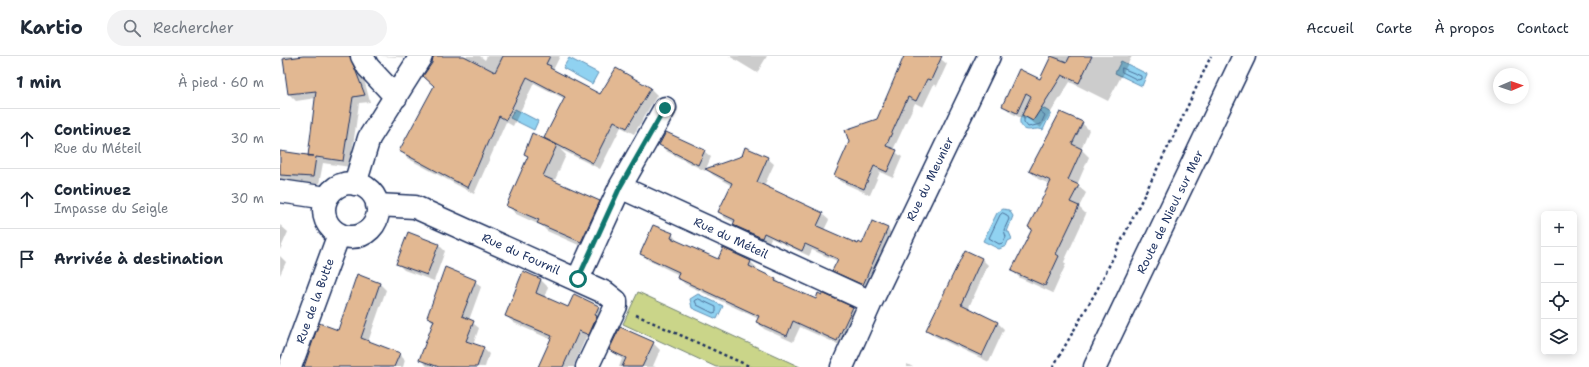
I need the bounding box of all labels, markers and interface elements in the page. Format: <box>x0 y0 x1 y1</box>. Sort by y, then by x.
search box <box>107 10 387 46</box>
text: Kartio <box>20 15 83 40</box>
icon: search <box>121 17 143 39</box>
text: Rechercher <box>153 18 234 38</box>
text: Accueil <box>1306 19 1354 37</box>
text: Carte <box>1376 19 1412 37</box>
text: À propos <box>1434 19 1495 37</box>
text: Contact <box>1517 19 1569 37</box>
north arrow <box>1493 68 1529 104</box>
text: 1 min <box>16 71 61 93</box>
text: À pied · 60 m <box>178 74 264 91</box>
route end <box>656 99 674 117</box>
text: Continuez <box>54 120 131 140</box>
icon: ahead <box>16 128 38 150</box>
text: 30 m <box>230 130 264 147</box>
street label: Rue du Meunier <box>903 134 957 224</box>
text: Rue du Méteil <box>54 140 141 157</box>
street label: Route de Nieul sur Mer <box>1133 147 1207 277</box>
text: Continuez <box>54 180 131 200</box>
icon: ahead <box>16 188 38 210</box>
text: 30 m <box>230 190 264 207</box>
text: Impasse du Seigle <box>54 200 168 217</box>
map controls <box>1541 211 1577 355</box>
button: + <box>1541 211 1577 247</box>
street label: Rue du Méteil <box>691 214 771 262</box>
street label: Rue du Fournil <box>479 230 563 279</box>
button: − <box>1541 247 1577 283</box>
icon: arrive <box>16 248 38 270</box>
text: Arrivée à destination <box>54 249 223 269</box>
street label: Rue de la Butte <box>292 256 338 346</box>
route start <box>569 270 587 288</box>
button: locate <box>1541 283 1577 319</box>
button: layers <box>1541 319 1577 355</box>

